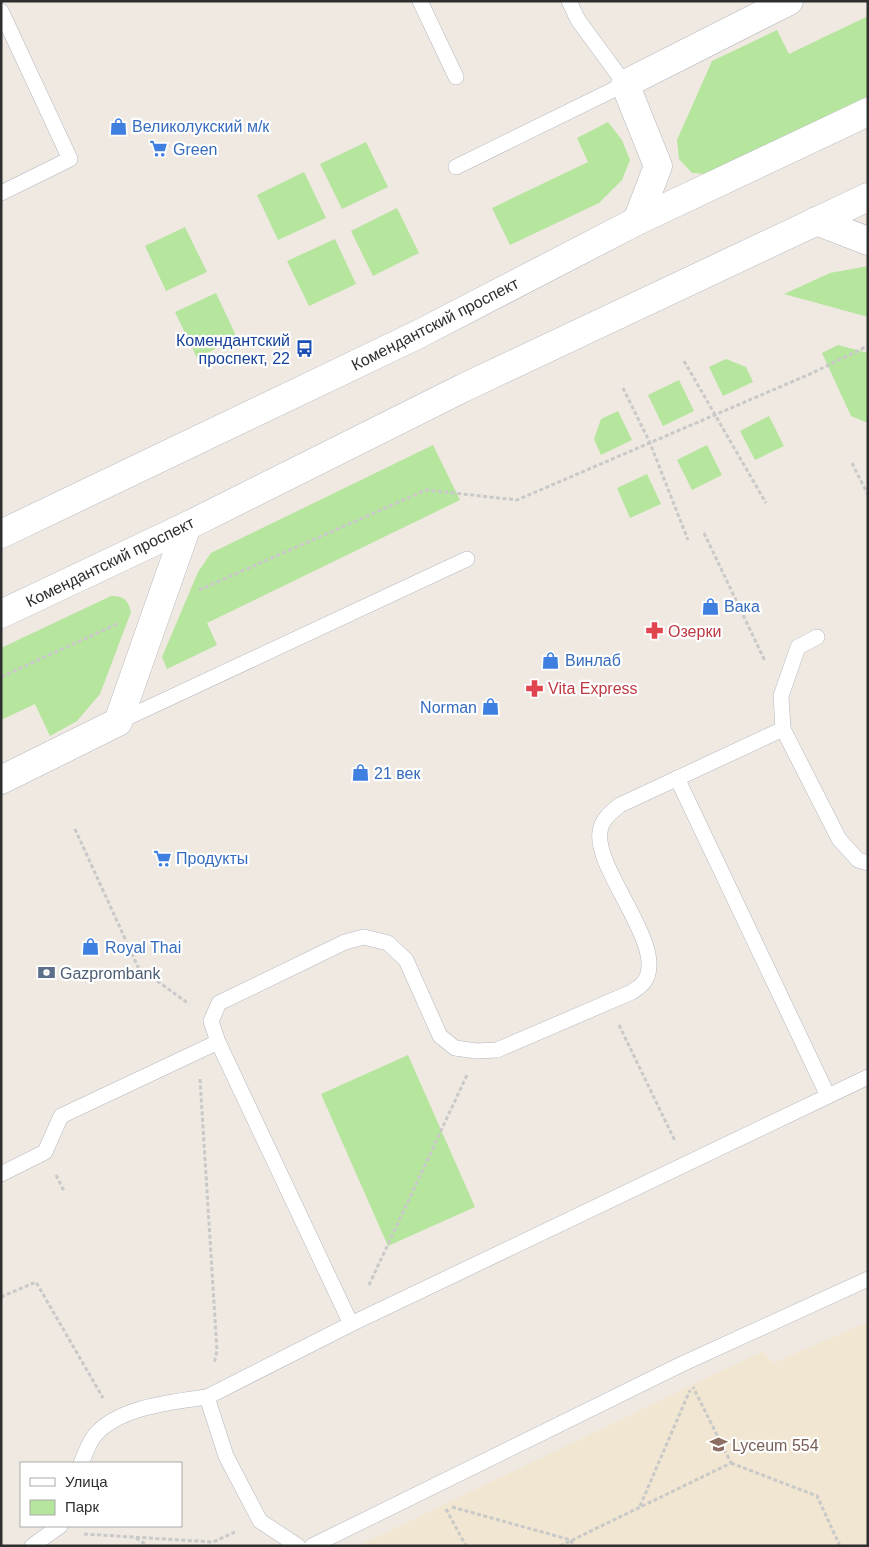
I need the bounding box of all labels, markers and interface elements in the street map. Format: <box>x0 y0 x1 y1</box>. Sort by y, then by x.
shop icon: Великолукский м/к <box>108 116 128 136</box>
place label: Великолукский м/к <box>132 118 270 135</box>
supermarket icon: Green <box>149 139 169 159</box>
place label: Green <box>173 141 217 158</box>
street label: Комендантский проспект <box>349 274 522 374</box>
place label: Комендантский проспект, 22 <box>176 332 290 367</box>
bus stop icon: Комендантский проспект, 22 <box>294 339 314 359</box>
street label: Комендантский проспект <box>23 514 197 610</box>
shop icon: Вака <box>700 596 720 616</box>
place label: Вака <box>724 598 760 615</box>
pharmacy icon: Озерки <box>644 621 664 641</box>
place label: Озерки <box>668 623 721 640</box>
shop icon: Винлаб <box>541 650 561 670</box>
place label: Винлаб <box>565 652 621 669</box>
pharmacy icon: Vita Express <box>524 678 544 698</box>
place label: Vita Express <box>548 680 638 697</box>
shop icon: Norman <box>481 697 501 717</box>
place label: Norman <box>420 699 477 716</box>
shop icon: 21 век <box>350 763 370 783</box>
place label: 21 век <box>374 765 421 782</box>
supermarket icon: Продукты <box>152 848 172 868</box>
place label: Продукты <box>176 850 248 867</box>
shop icon: Royal Thai <box>81 937 101 957</box>
place label: Royal Thai <box>105 939 181 956</box>
bank icon: Gazprombank <box>36 963 56 983</box>
place label: Gazprombank <box>60 965 161 982</box>
school or university icon: Lyceum 554 <box>708 1435 728 1455</box>
place label: Lyceum 554 <box>732 1437 819 1454</box>
legend <box>20 1462 182 1527</box>
text: Улица <box>65 1473 108 1490</box>
text: Парк <box>65 1498 99 1515</box>

